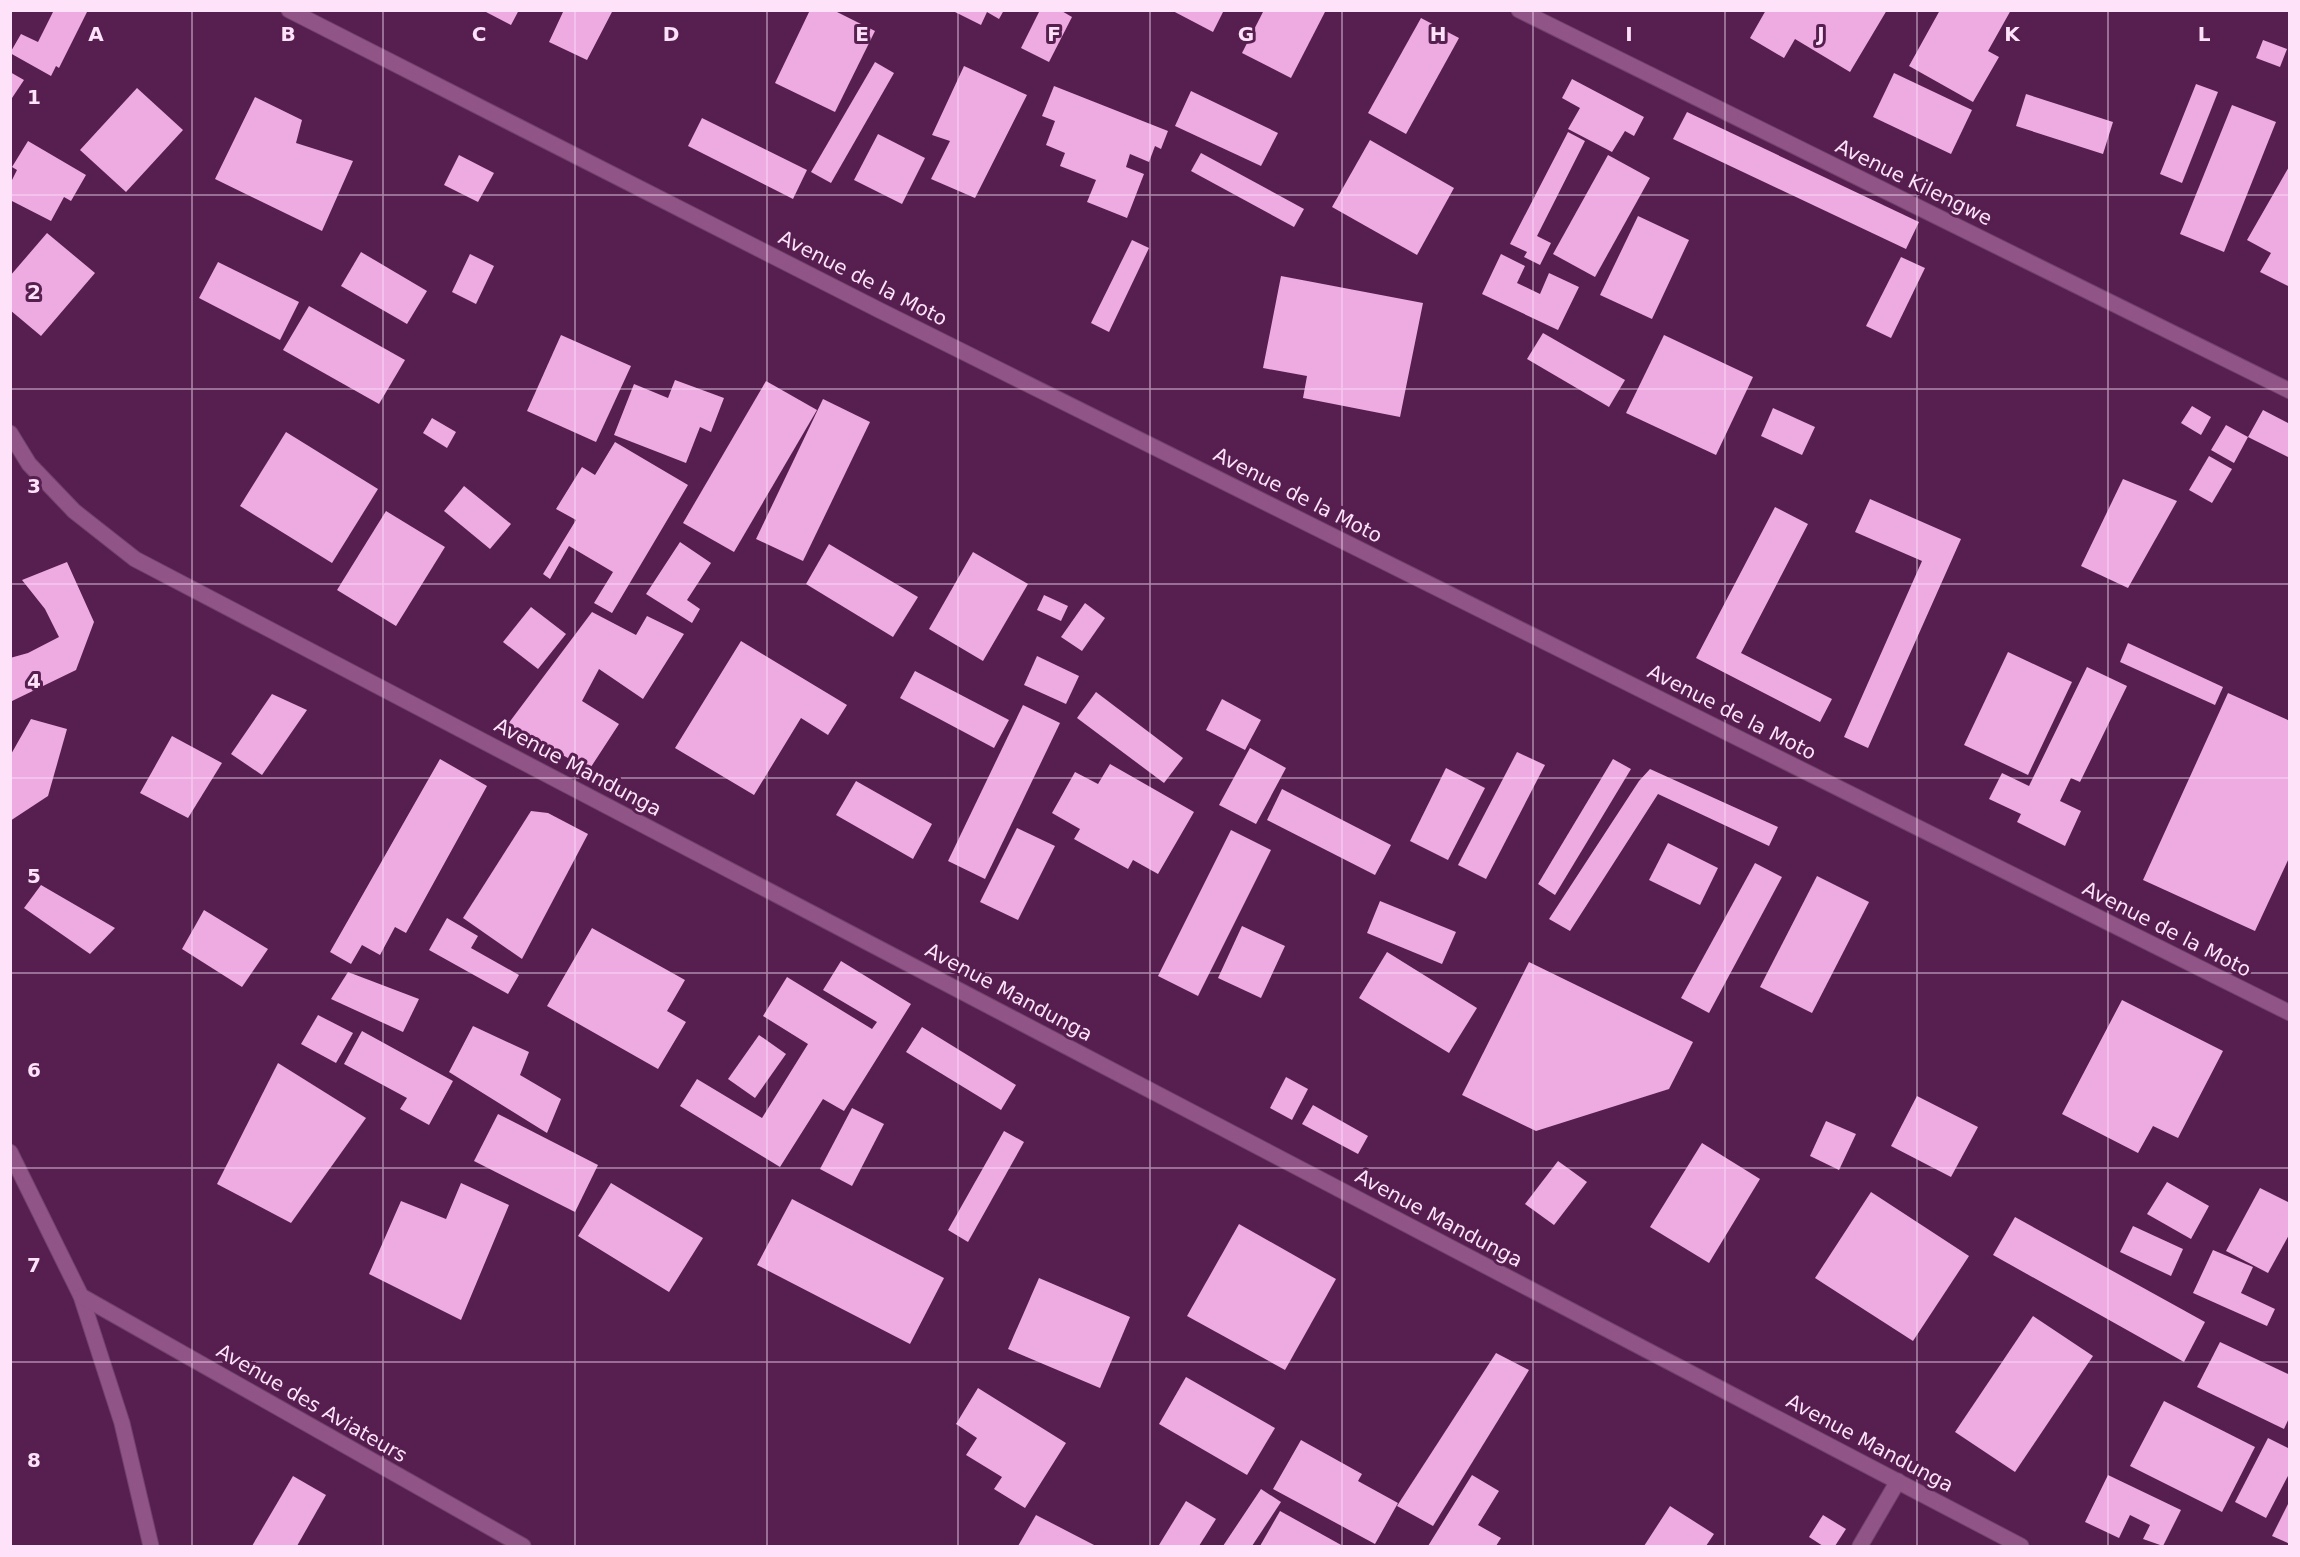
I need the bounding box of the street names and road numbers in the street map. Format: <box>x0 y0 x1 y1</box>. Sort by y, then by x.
street label: Avenue Kilengwe <box>1832 134 1996 230</box>
street label: Avenue de la Moto <box>775 225 951 331</box>
street label: Avenue de la Moto <box>1210 442 1386 548</box>
street label: Avenue de la Moto <box>1644 659 1820 765</box>
street label: Avenue Mandunga <box>490 713 666 821</box>
street label: Avenue de la Moto <box>2079 876 2255 982</box>
street label: Avenue Mandunga <box>921 938 1097 1046</box>
street label: Avenue Mandunga <box>1351 1164 1527 1272</box>
street label: Avenue des Aviateurs <box>212 1339 412 1467</box>
street label: Avenue Mandunga <box>1782 1389 1958 1497</box>

